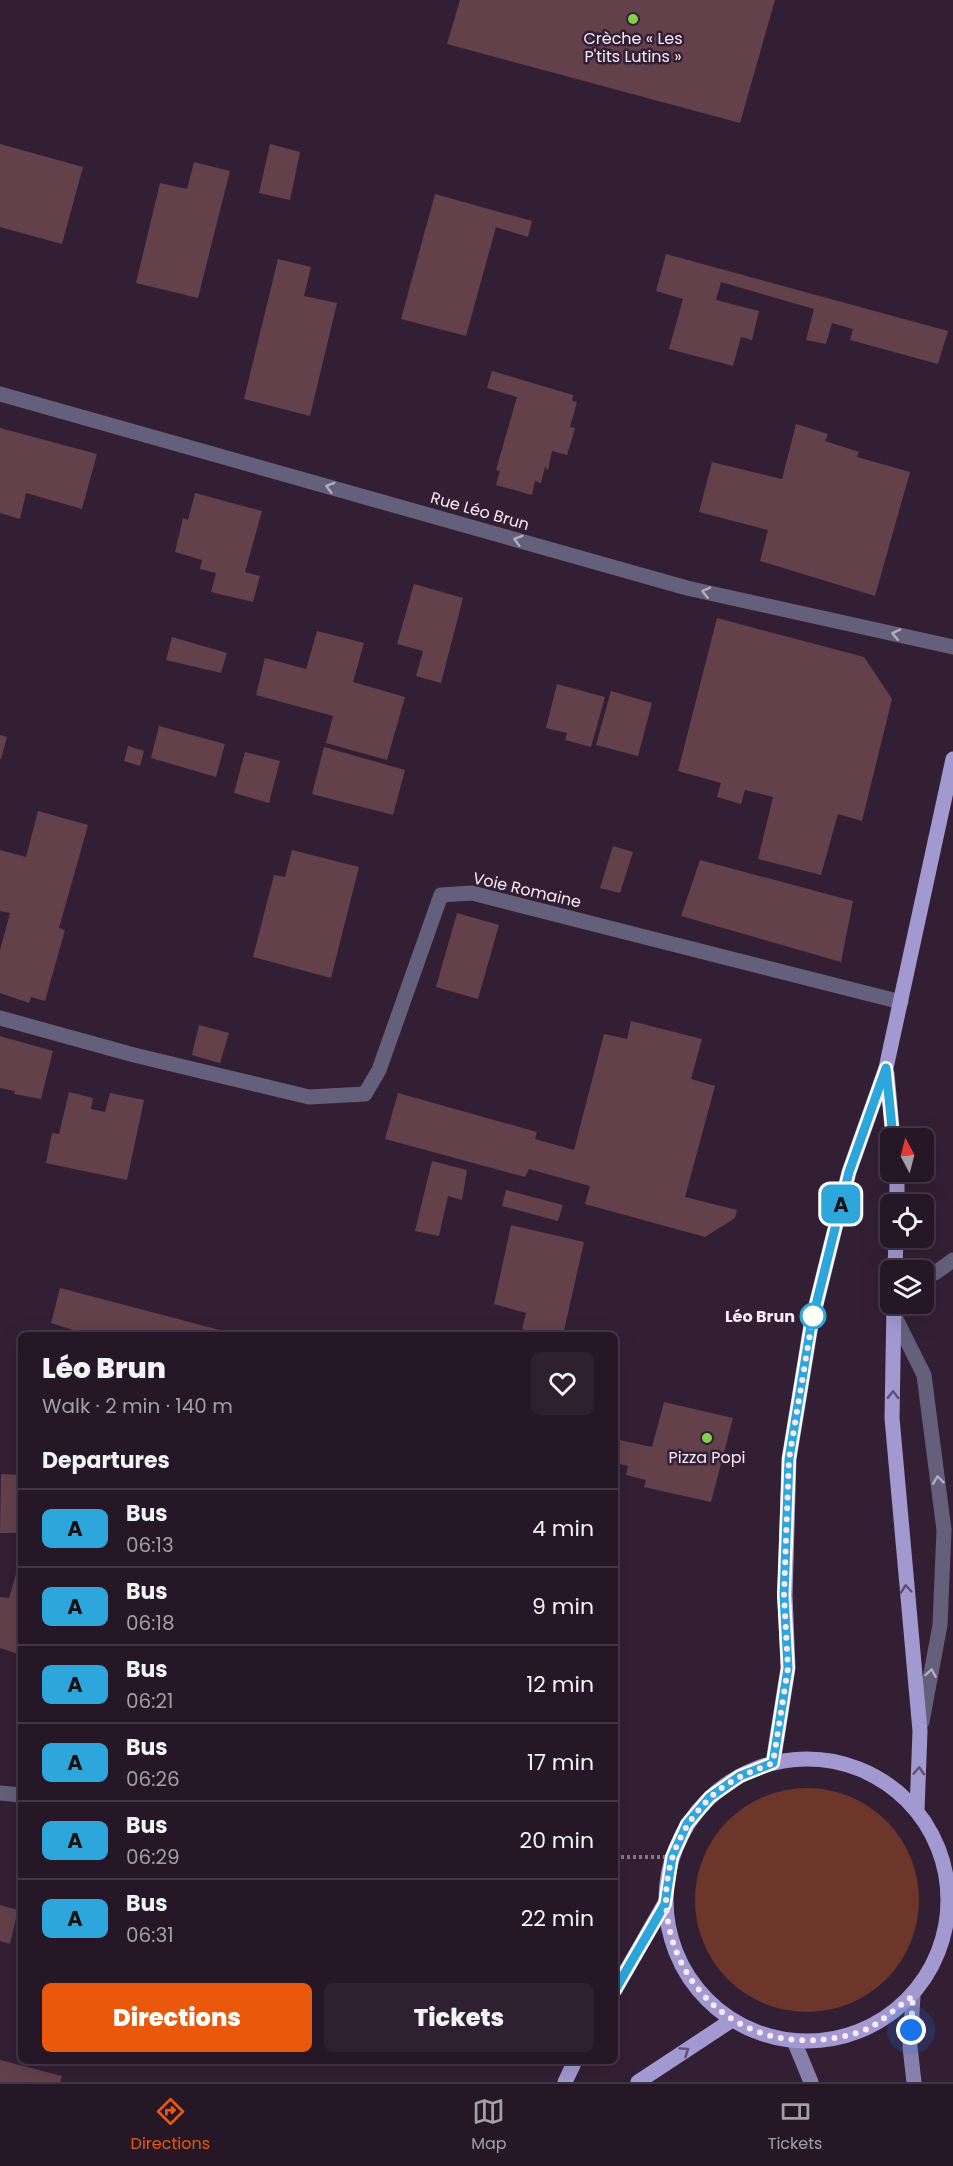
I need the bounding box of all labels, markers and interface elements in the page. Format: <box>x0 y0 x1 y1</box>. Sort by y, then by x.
marker: Crèche « Les P'tits Lutins » <box>626 12 640 26</box>
place label: Crèche « Les P'tits Lutins » <box>583 27 683 68</box>
one-way arrow <box>325 482 336 494</box>
street label: Rue Léo Brun <box>428 486 532 536</box>
one-way arrow <box>513 535 524 547</box>
one-way arrow <box>701 586 711 599</box>
one-way arrow <box>891 629 901 642</box>
street label: Voie Romaine <box>471 866 584 914</box>
north arrow <box>880 1128 934 1182</box>
map controls <box>880 1128 934 1314</box>
line badge: A <box>822 1184 860 1224</box>
text: A <box>833 1190 849 1219</box>
button: locate <box>880 1194 934 1248</box>
button: layers <box>880 1260 934 1314</box>
marker: Léo Brun <box>800 1303 826 1329</box>
place label: Léo Brun <box>725 1305 795 1328</box>
text: Léo Brun <box>42 1349 166 1388</box>
button: heart <box>531 1352 594 1415</box>
one-way arrow <box>886 1390 899 1399</box>
text: Walk · 2 min · 140 m <box>42 1392 233 1420</box>
marker: Pizza Popi <box>700 1431 714 1445</box>
text: Departures <box>42 1445 170 1476</box>
place label: Pizza Popi <box>668 1446 746 1469</box>
one-way arrow <box>932 1475 945 1484</box>
text: Bus <box>126 1498 168 1529</box>
text: 4 min <box>532 1513 594 1544</box>
text: A <box>67 1514 83 1543</box>
text: 06:13 <box>126 1531 174 1559</box>
text: Bus <box>126 1576 168 1607</box>
one-way arrow <box>900 1585 913 1594</box>
text: 9 min <box>532 1591 594 1622</box>
text: A <box>67 1592 83 1621</box>
text: 06:18 <box>126 1609 175 1637</box>
text: Bus <box>126 1654 168 1685</box>
text: 12 min <box>526 1669 594 1700</box>
one-way arrow <box>924 1669 937 1679</box>
text: A <box>67 1670 83 1699</box>
text: 06:21 <box>126 1687 173 1715</box>
text: Bus <box>126 1732 168 1763</box>
text: 17 min <box>527 1747 594 1778</box>
text: A <box>67 1748 83 1777</box>
text: 06:26 <box>126 1765 180 1793</box>
one-way arrow <box>912 1767 925 1776</box>
text: Bus <box>126 1810 168 1841</box>
text: 20 min <box>520 1825 594 1856</box>
text: A <box>67 1826 83 1855</box>
text: 06:29 <box>126 1843 180 1871</box>
text: Bus <box>126 1888 168 1919</box>
text: 22 min <box>521 1903 594 1934</box>
text: A <box>67 1904 83 1933</box>
text: 06:31 <box>126 1921 174 1949</box>
button: Directions <box>42 1983 312 2052</box>
button: Tickets <box>324 1983 594 2052</box>
your location <box>896 2015 926 2045</box>
one-way arrow <box>678 2047 689 2058</box>
tab: Directions <box>131 2095 210 2156</box>
tab: Map <box>471 2095 507 2156</box>
tab: Tickets <box>768 2095 822 2156</box>

